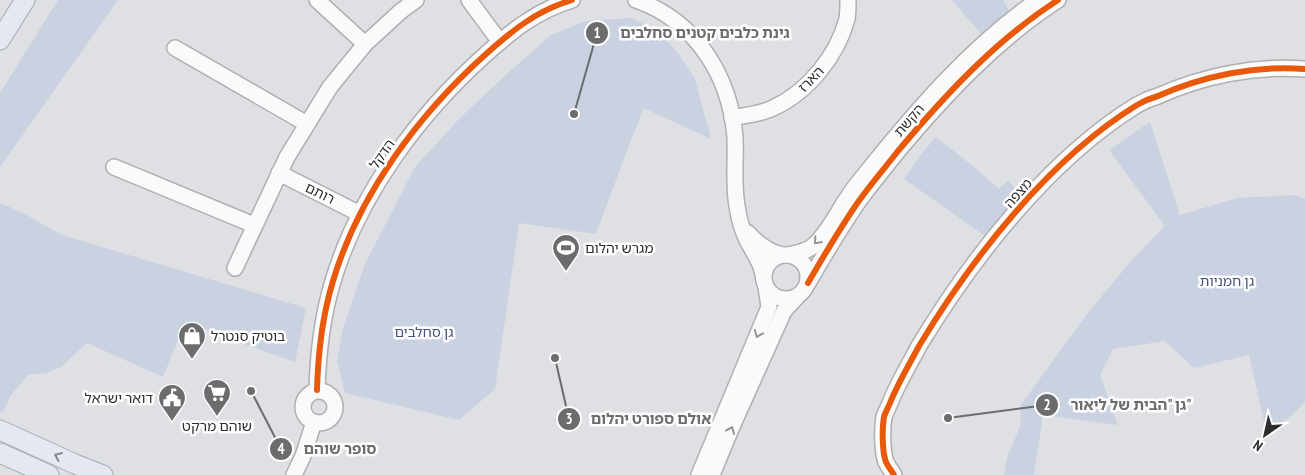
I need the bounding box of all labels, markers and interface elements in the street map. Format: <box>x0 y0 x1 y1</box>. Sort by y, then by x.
callout: גינת כלבים קטנים סחלבים <box>585 18 799 48</box>
text: 1 <box>593 23 601 42</box>
text: גינת כלבים קטנים סחלבים <box>620 23 790 42</box>
street label: הארז <box>794 62 828 96</box>
street label: הקשת <box>890 100 928 140</box>
street label: הדקל <box>365 136 399 172</box>
street label: מצפה <box>1000 174 1036 212</box>
street label: רותם <box>302 178 338 208</box>
sports icon: מגרש יהלום <box>551 233 581 272</box>
one-way arrow <box>814 236 823 245</box>
place label: מגרש יהלום <box>585 239 654 257</box>
park label: גן חמניות <box>1200 272 1254 290</box>
shop icon: בוטיק סנטרל <box>177 321 207 360</box>
park label: גן סחלבים <box>394 323 454 341</box>
place label: בוטיק סנטרל <box>211 327 285 345</box>
one-way arrow <box>753 329 764 338</box>
supermarket icon: שוהם מרקט <box>202 378 232 417</box>
public building icon: דואר ישראל <box>157 383 187 422</box>
place label: דואר ישראל <box>84 389 153 407</box>
callout: גן "הבית של ליאור" <box>1035 390 1202 420</box>
text: 2 <box>1043 395 1051 414</box>
text: גן "הבית של ליאור" <box>1071 395 1191 414</box>
callout: אולם ספורט יהלום <box>556 404 722 434</box>
text: 3 <box>565 409 573 428</box>
text: אולם ספורט יהלום <box>591 409 711 428</box>
north arrow <box>1240 410 1290 460</box>
place label: שוהם מרקט <box>182 417 252 435</box>
one-way arrow <box>724 426 735 435</box>
callout: סופר שוהם <box>269 434 386 464</box>
text: N <box>1250 436 1266 455</box>
text: 4 <box>277 439 285 458</box>
text: סופר שוהם <box>304 439 376 458</box>
one-way arrow <box>54 452 63 463</box>

